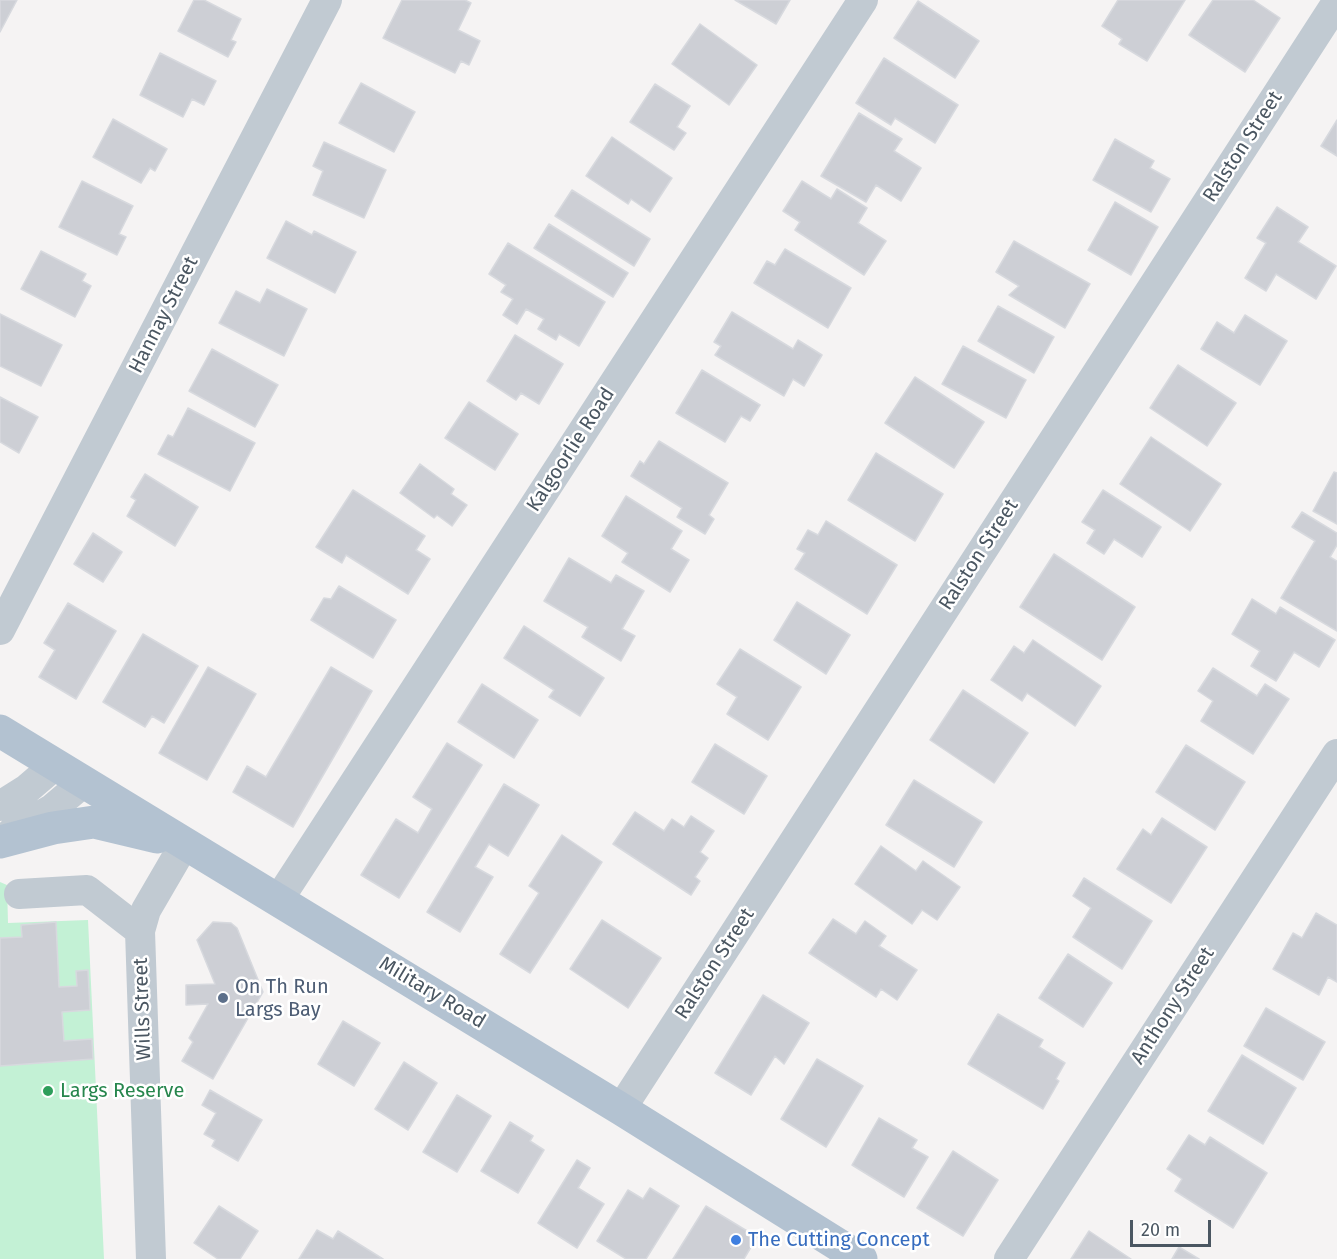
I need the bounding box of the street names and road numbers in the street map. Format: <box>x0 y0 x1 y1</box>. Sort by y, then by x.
street label: Ralston Street <box>1198 87 1288 207</box>
street label: Hannay Street <box>124 253 204 377</box>
street label: Kalgoorlie Road <box>522 383 620 517</box>
street label: Ralston Street <box>934 495 1024 615</box>
street label: Ralston Street <box>670 904 760 1024</box>
street label: Anthony Street <box>1126 943 1220 1069</box>
street label: Military Road <box>375 952 489 1034</box>
street label: Wills Street <box>129 957 157 1061</box>

